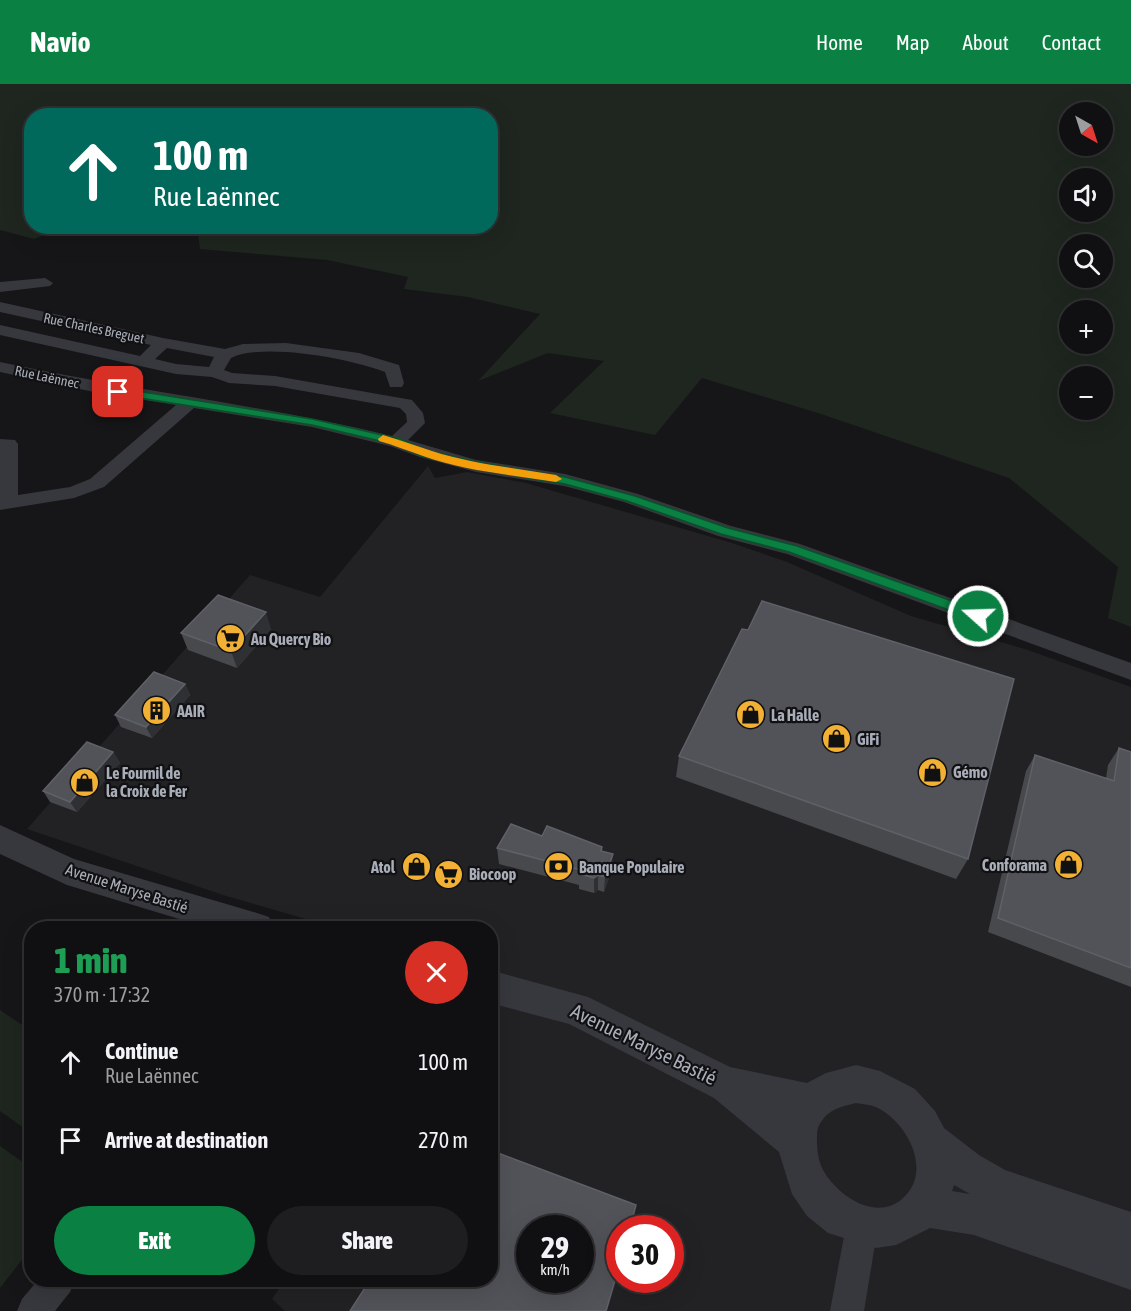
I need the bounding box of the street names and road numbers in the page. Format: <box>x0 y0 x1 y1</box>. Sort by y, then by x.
street label: Rue Charles Breguet <box>42 309 146 347</box>
street label: Rue Laënnec <box>13 362 81 392</box>
street label: Avenue Maryse Bastié <box>63 860 190 917</box>
street label: Avenue Maryse Bastié <box>567 999 721 1089</box>

